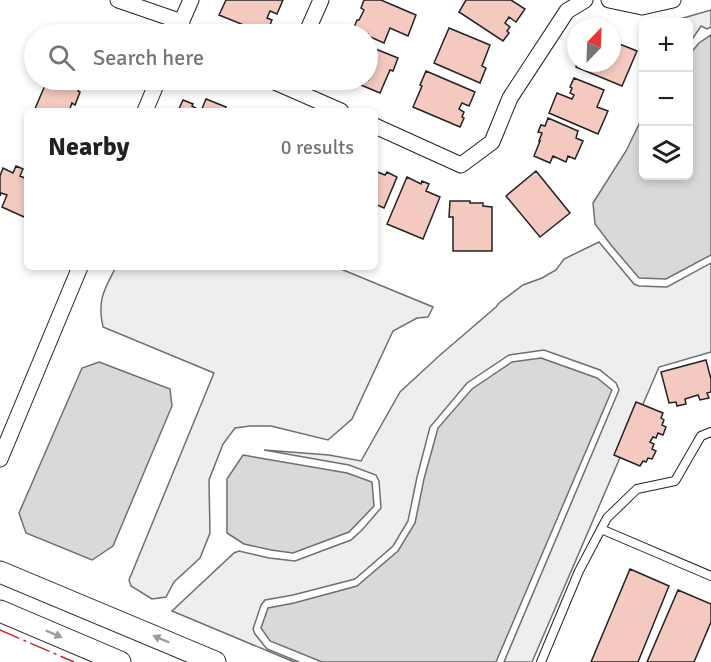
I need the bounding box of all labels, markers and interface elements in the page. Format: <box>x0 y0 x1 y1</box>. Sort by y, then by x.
north arrow <box>567 18 621 72</box>
map controls <box>639 18 693 180</box>
button: + <box>639 18 693 72</box>
search box <box>24 24 378 90</box>
icon: search <box>45 41 78 74</box>
text: Search here <box>93 44 204 71</box>
button: − <box>639 72 693 126</box>
button: layers <box>639 126 693 180</box>
text: Nearby <box>48 131 129 163</box>
text: 0 results <box>281 135 354 160</box>
one-way arrow <box>45 629 63 639</box>
one-way arrow <box>152 634 170 644</box>

